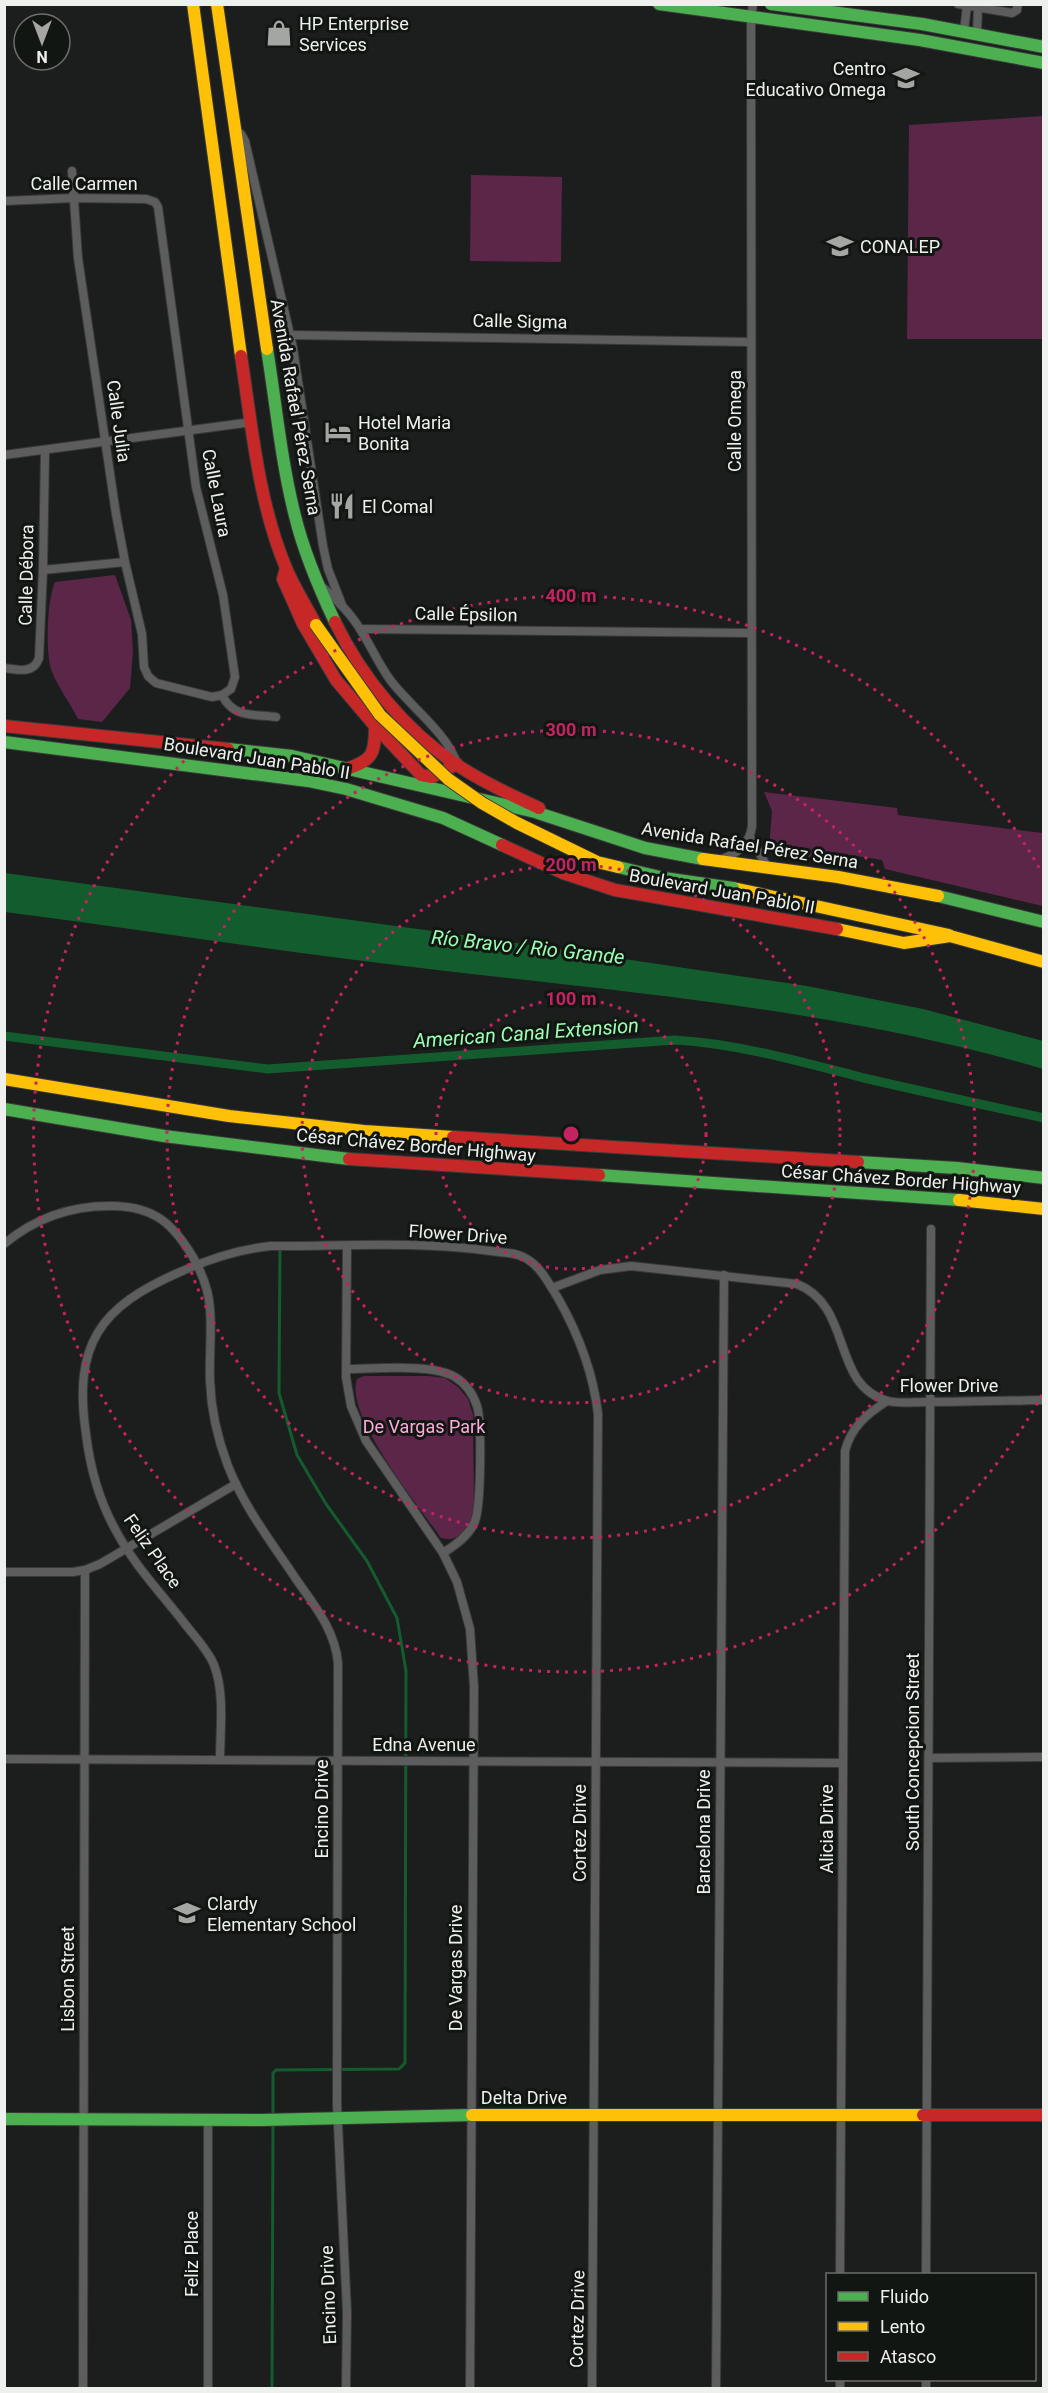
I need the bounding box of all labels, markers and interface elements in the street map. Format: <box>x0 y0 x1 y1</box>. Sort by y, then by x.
north arrow <box>12 12 72 72</box>
place label: HP Enterprise Services <box>299 13 409 55</box>
shop icon: HP Enterprise Services <box>264 18 294 48</box>
text: N <box>36 47 48 66</box>
place label: Centro Educativo Omega <box>745 58 886 100</box>
school or university icon: Centro Educativo Omega <box>891 63 921 93</box>
street label: Calle Carmen <box>30 173 138 194</box>
school or university icon: CONALEP <box>825 231 855 261</box>
place label: CONALEP <box>860 236 940 257</box>
street label: Avenida Rafael Pérez Serna <box>267 297 325 517</box>
street label: Calle Sigma <box>472 310 568 332</box>
street label: Calle Omega <box>724 370 745 472</box>
street label: Calle Julia <box>103 379 135 463</box>
place label: Hotel Maria Bonita <box>358 412 451 454</box>
hotel icon: Hotel Maria Bonita <box>323 417 353 447</box>
street label: Calle Laura <box>198 447 236 539</box>
restaurant icon: El Comal <box>327 491 357 521</box>
place label: El Comal <box>362 496 433 517</box>
street label: Calle Débora <box>15 524 37 626</box>
text: 400 m <box>545 585 597 606</box>
street label: Calle Épsilon <box>414 603 518 625</box>
text: 300 m <box>545 719 597 740</box>
street label: Boulevard Juan Pablo II <box>162 733 352 783</box>
street label: Avenida Rafael Pérez Serna <box>640 817 860 873</box>
text: 200 m <box>545 854 597 875</box>
street label: Boulevard Juan Pablo II <box>627 864 817 918</box>
water label: Río Bravo / Rio Grande <box>430 925 626 969</box>
text: 100 m <box>545 988 597 1009</box>
water label: American Canal Extension <box>411 1013 640 1053</box>
street label: César Chávez Border Highway <box>295 1124 537 1166</box>
centre of rings <box>561 1124 581 1144</box>
street label: César Chávez Border Highway <box>780 1160 1022 1198</box>
street label: Flower Drive <box>408 1220 508 1248</box>
street label: Flower Drive <box>900 1375 998 1396</box>
park label: De Vargas Park <box>363 1416 486 1437</box>
street label: Feliz Place <box>120 1510 186 1592</box>
street label: South Concepcion Street <box>902 1653 923 1851</box>
street label: Edna Avenue <box>372 1734 476 1755</box>
street label: Encino Drive <box>311 1759 332 1859</box>
street label: Barcelona Drive <box>693 1769 714 1895</box>
street label: Cortez Drive <box>569 1784 590 1882</box>
street label: Alicia Drive <box>816 1785 837 1874</box>
place label: Clardy Elementary School <box>207 1893 356 1935</box>
school or university icon: Clardy Elementary School <box>172 1898 202 1928</box>
street label: De Vargas Drive <box>445 1905 466 2031</box>
street label: Lisbon Street <box>57 1926 78 2032</box>
street label: Delta Drive <box>481 2087 567 2108</box>
street label: Feliz Place <box>181 2211 202 2297</box>
street label: Encino Drive <box>316 2245 340 2345</box>
street label: Cortez Drive <box>566 2270 588 2368</box>
legend <box>826 2273 1036 2381</box>
text: Fluido <box>880 2286 929 2307</box>
text: Lento <box>880 2316 925 2337</box>
text: Atasco <box>880 2346 936 2367</box>

